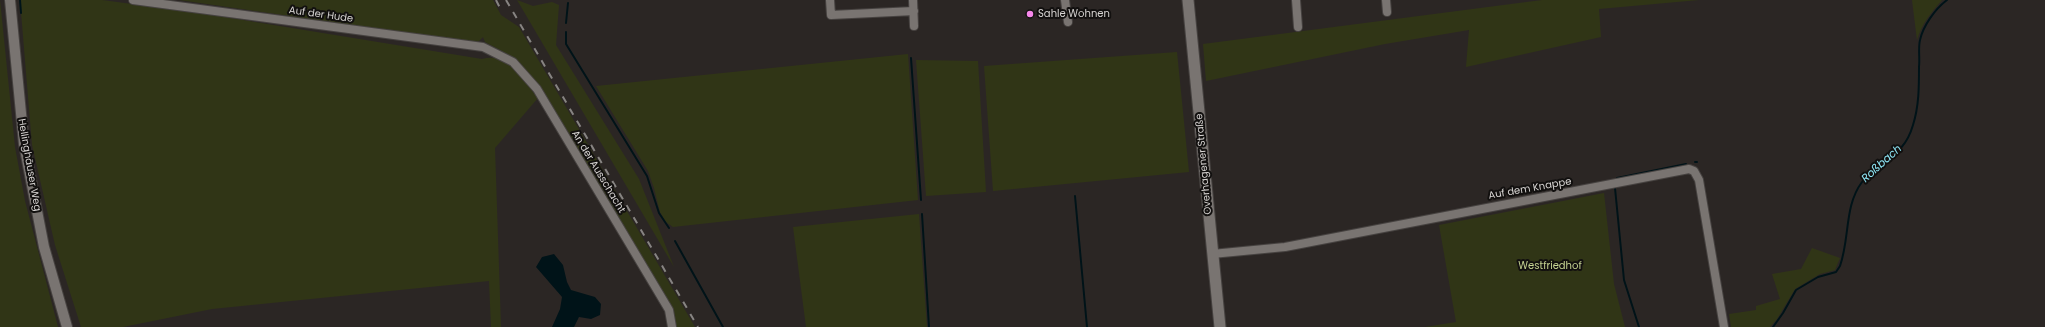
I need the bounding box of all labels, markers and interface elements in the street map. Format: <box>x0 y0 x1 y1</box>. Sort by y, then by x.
street label: Auf der Hude <box>288 5 354 25</box>
place label: Sahle Wohnen <box>1038 8 1110 20</box>
marker: Sahle Wohnen <box>1025 9 1035 19</box>
street label: Overhagener Straße <box>1194 113 1214 215</box>
street label: Hellinghäuser Weg <box>15 118 43 212</box>
street label: An der Ausschacht <box>569 129 627 215</box>
water label: Roßbach <box>1859 143 1905 185</box>
street label: Auf dem Knappe <box>1488 176 1572 202</box>
park label: Westfriedhof <box>1518 260 1582 272</box>

